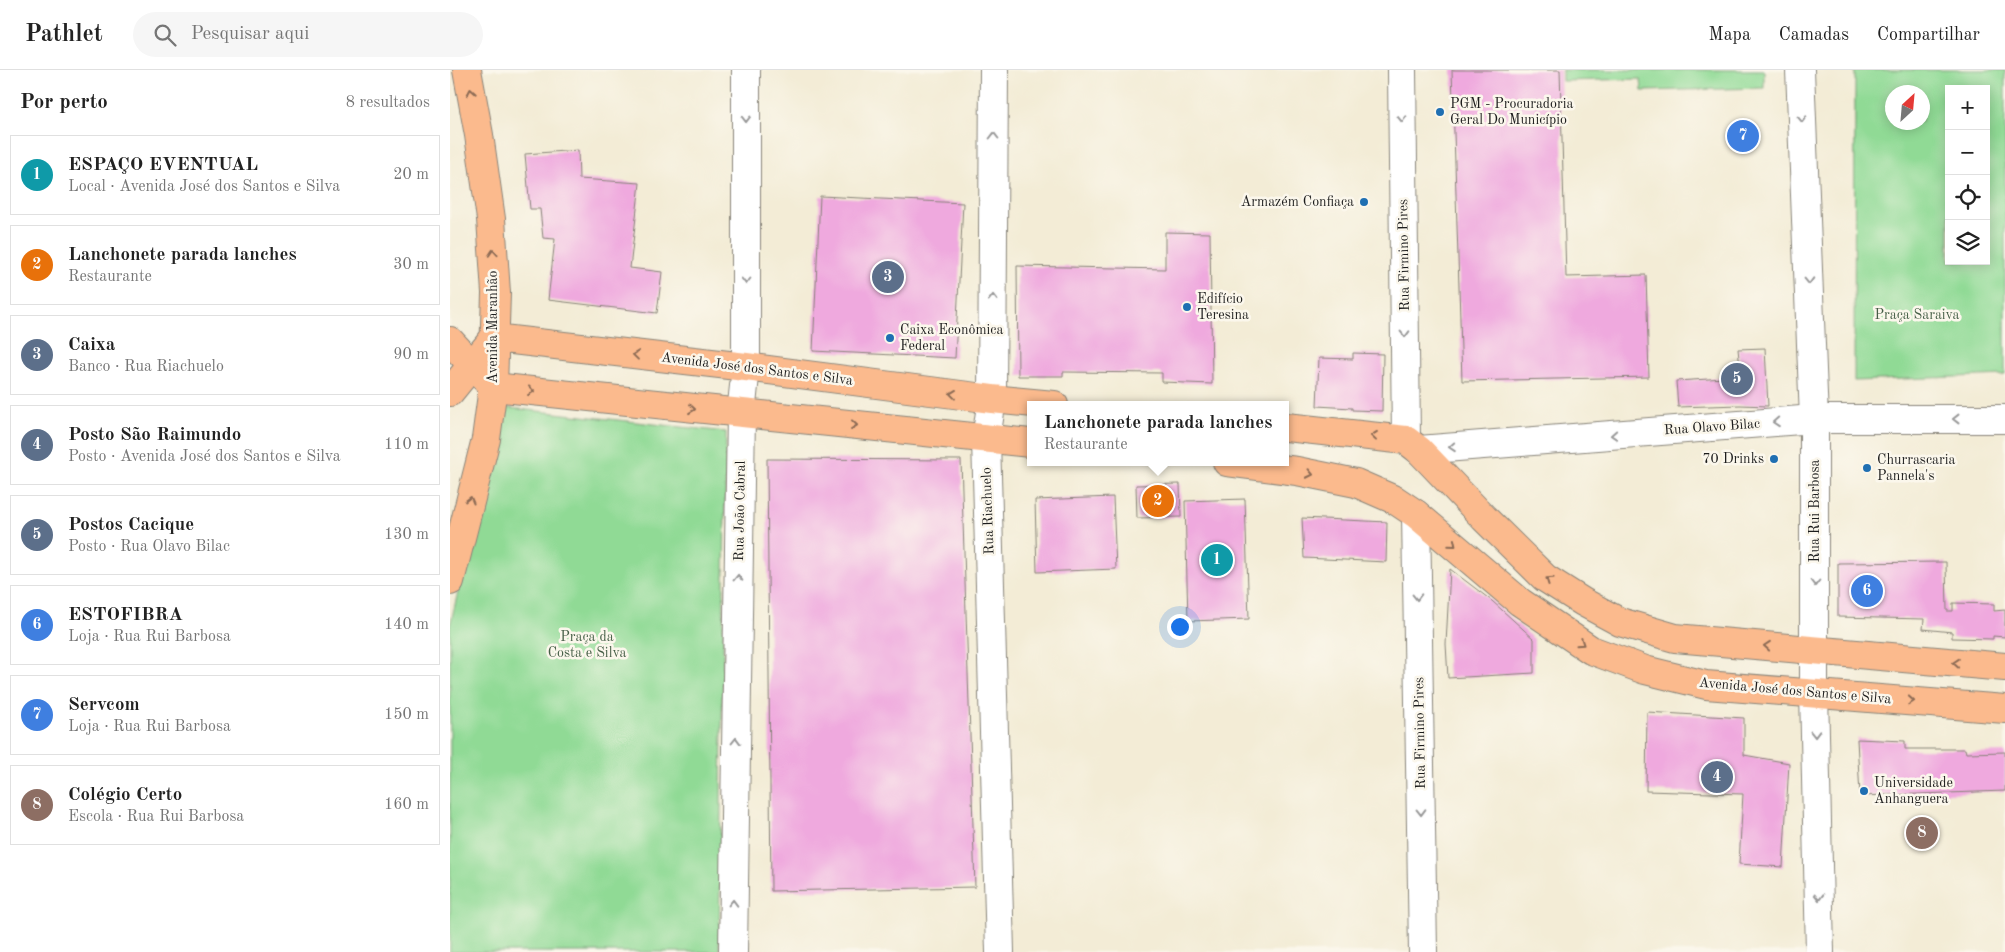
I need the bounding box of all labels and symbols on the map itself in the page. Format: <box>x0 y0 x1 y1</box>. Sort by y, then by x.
north arrow <box>1885 85 1930 130</box>
one-way arrow <box>466 88 477 96</box>
place label: PGM - Procuradoria Geral Do Município <box>1450 97 1574 127</box>
marker: PGM - Procuradoria Geral Do Município <box>1434 106 1446 118</box>
one-way arrow <box>741 115 751 123</box>
one-way arrow <box>1397 115 1407 123</box>
one-way arrow <box>1797 115 1808 123</box>
pin: 7 <box>1727 117 1759 155</box>
one-way arrow <box>989 131 999 139</box>
place label: Armazém Confiaça <box>1241 195 1354 209</box>
marker: Armazém Confiaça <box>1358 196 1370 208</box>
street label: Rua Firmino Pires <box>1396 199 1412 311</box>
one-way arrow <box>488 249 499 257</box>
pin: 3 <box>872 258 904 296</box>
street label: Avenida Maranhão <box>486 271 500 383</box>
one-way arrow <box>1803 277 1814 285</box>
one-way arrow <box>741 278 751 285</box>
place label: Edifício Teresina <box>1197 292 1249 322</box>
one-way arrow <box>988 294 998 302</box>
marker: Edifício Teresina <box>1181 301 1193 313</box>
park label: Praça Saraiva <box>1874 308 1960 322</box>
place label: Caixa Econômica Federal <box>900 323 1003 353</box>
one-way arrow <box>1400 330 1410 338</box>
marker: Caixa Econômica Federal <box>884 332 896 344</box>
one-way arrow <box>631 350 639 361</box>
street label: Avenida José dos Santos e Silva <box>660 350 854 388</box>
pin: 5 <box>1721 360 1753 398</box>
one-way arrow <box>527 385 535 396</box>
one-way arrow <box>949 389 957 400</box>
one-way arrow <box>689 403 697 414</box>
one-way arrow <box>1952 414 1960 424</box>
street label: Rua Olavo Bilac <box>1664 417 1760 437</box>
one-way arrow <box>1772 417 1780 428</box>
one-way arrow <box>850 419 858 430</box>
one-way arrow <box>1610 429 1618 440</box>
one-way arrow <box>1370 431 1378 442</box>
one-way arrow <box>1448 442 1456 453</box>
place label: 70 Drinks <box>1702 452 1764 466</box>
marker: 70 Drinks <box>1768 453 1780 465</box>
place label: Churrascaria Pannela's <box>1877 453 1955 483</box>
street label: Rua Rui Barbosa <box>1808 459 1822 562</box>
street label: Rua João Cabral <box>732 460 748 561</box>
marker: Churrascaria Pannela's <box>1861 462 1873 474</box>
street label: Rua Riachuelo <box>979 467 997 555</box>
one-way arrow <box>1305 468 1314 479</box>
pin: 2 <box>1142 482 1174 520</box>
one-way arrow <box>465 497 475 505</box>
one-way arrow <box>1447 539 1456 548</box>
pin: 1 <box>1201 541 1233 579</box>
pin: 6 <box>1851 572 1883 610</box>
one-way arrow <box>733 574 744 582</box>
one-way arrow <box>1545 577 1555 586</box>
one-way arrow <box>1810 580 1820 588</box>
one-way arrow <box>1412 594 1423 602</box>
your location <box>1167 614 1193 640</box>
park label: Praça da Costa e Silva <box>548 630 626 660</box>
one-way arrow <box>1576 637 1585 646</box>
one-way arrow <box>1763 641 1771 652</box>
one-way arrow <box>1952 658 1960 669</box>
street label: Avenida José dos Santos e Silva <box>1698 676 1892 706</box>
street label: Rua Firmino Pires <box>1412 677 1428 789</box>
one-way arrow <box>1907 695 1915 706</box>
one-way arrow <box>1810 730 1821 738</box>
one-way arrow <box>731 737 741 744</box>
pin: 4 <box>1701 758 1733 796</box>
place label: Universidade Anhanguera <box>1874 776 1953 806</box>
marker: Universidade Anhanguera <box>1858 785 1870 797</box>
one-way arrow <box>1416 809 1426 817</box>
pin: 8 <box>1906 814 1938 852</box>
one-way arrow <box>1813 893 1824 901</box>
one-way arrow <box>728 899 739 907</box>

